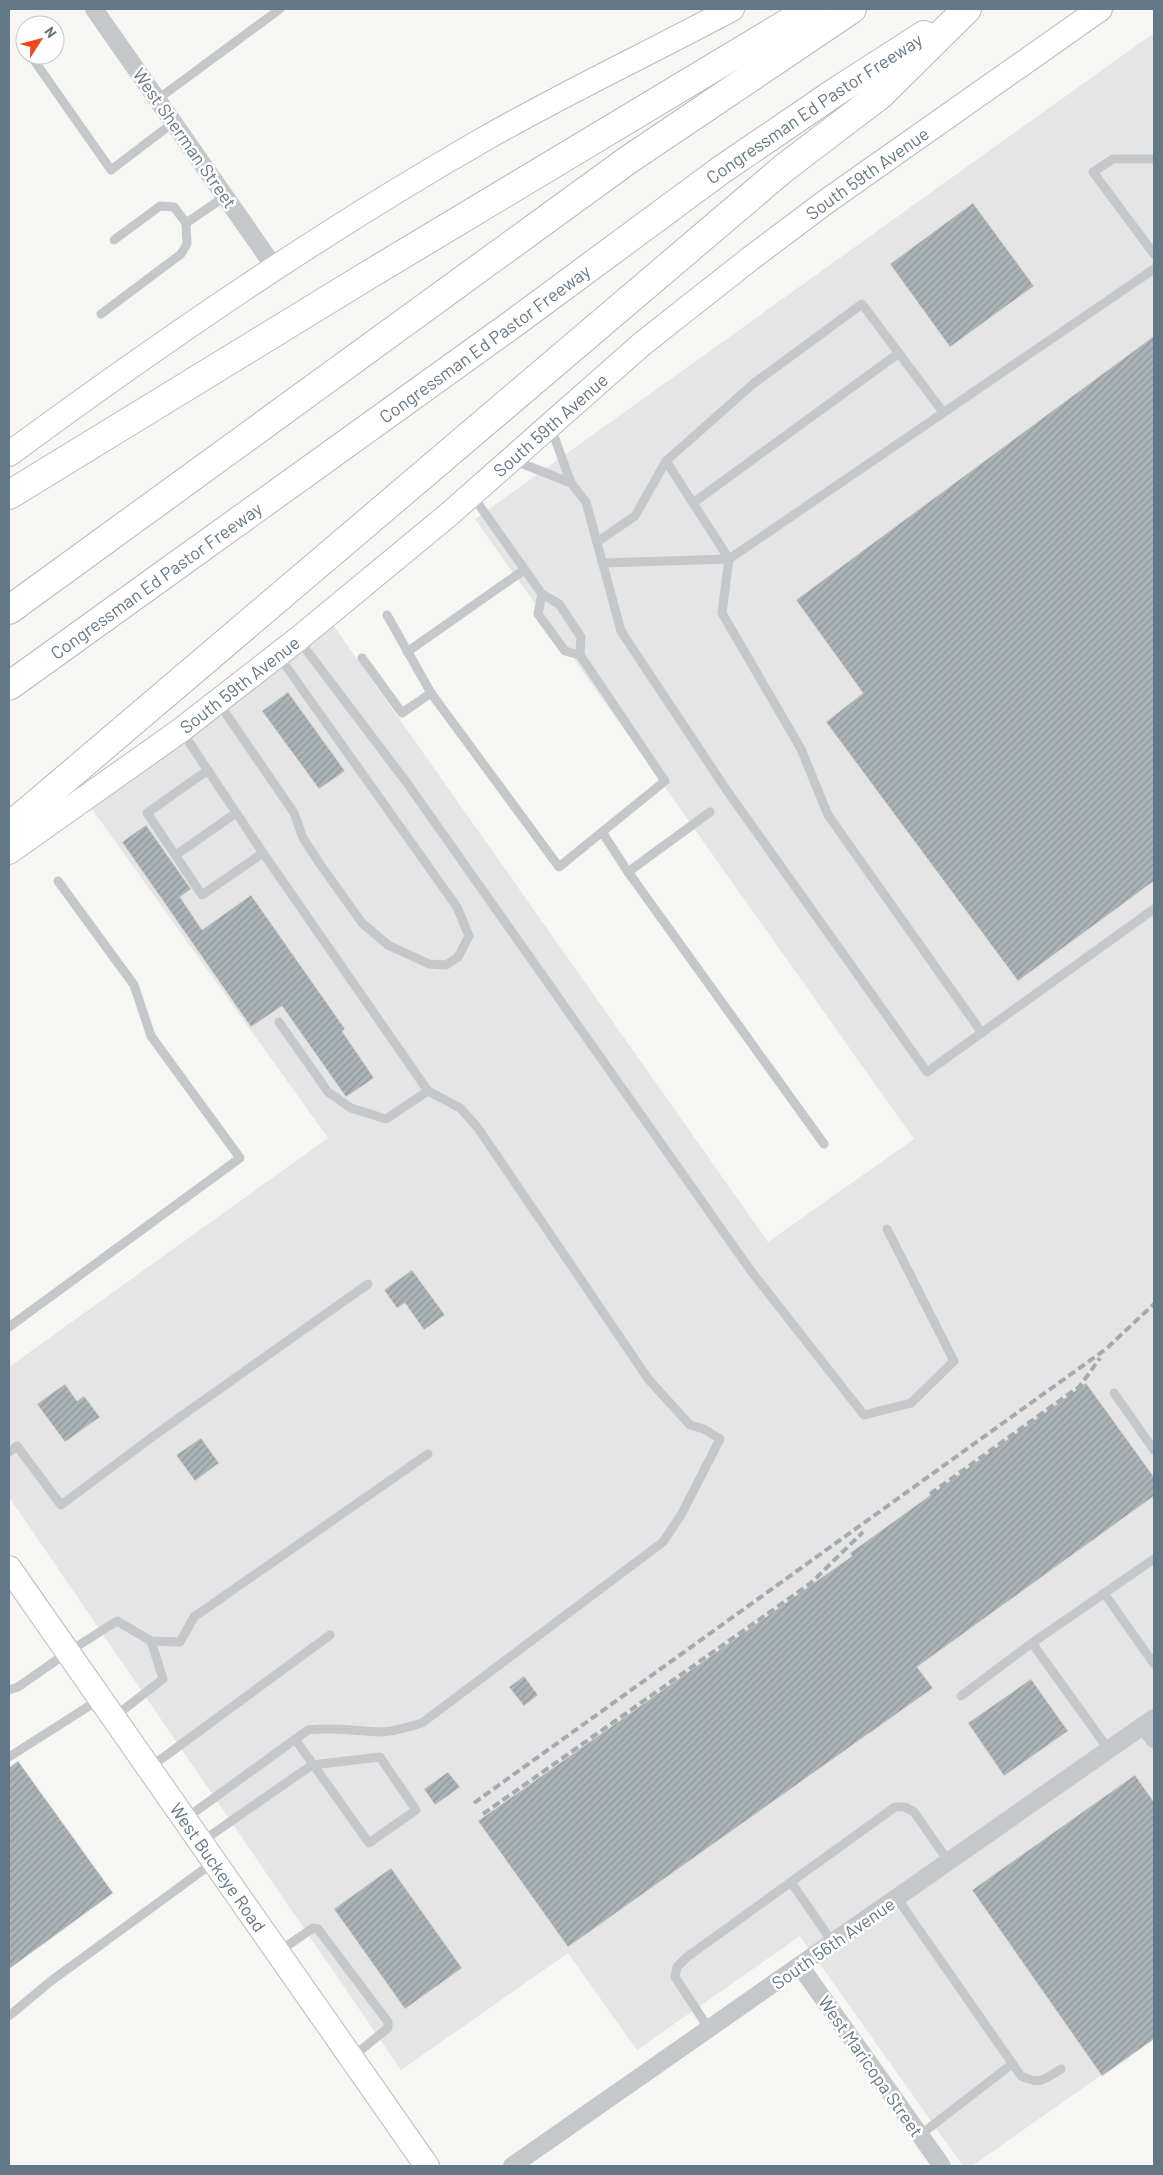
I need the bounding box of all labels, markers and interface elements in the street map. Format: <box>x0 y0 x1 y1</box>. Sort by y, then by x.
north arrow <box>15 15 65 65</box>
text: N <box>41 23 61 41</box>
street label: Congressman Ed Pastor Freeway <box>702 28 926 188</box>
street label: West Sherman Street <box>128 64 242 212</box>
street label: South 59th Avenue <box>801 122 933 224</box>
street label: Congressman Ed Pastor Freeway <box>375 260 594 427</box>
street label: South 59th Avenue <box>488 368 612 481</box>
street label: Congressman Ed Pastor Freeway <box>46 497 266 664</box>
street label: South 59th Avenue <box>175 631 304 738</box>
street label: West Buckeye Road <box>165 1798 271 1936</box>
street label: South 56th Avenue <box>767 1892 899 1994</box>
street label: West Maricopa Street <box>814 1991 928 2141</box>

